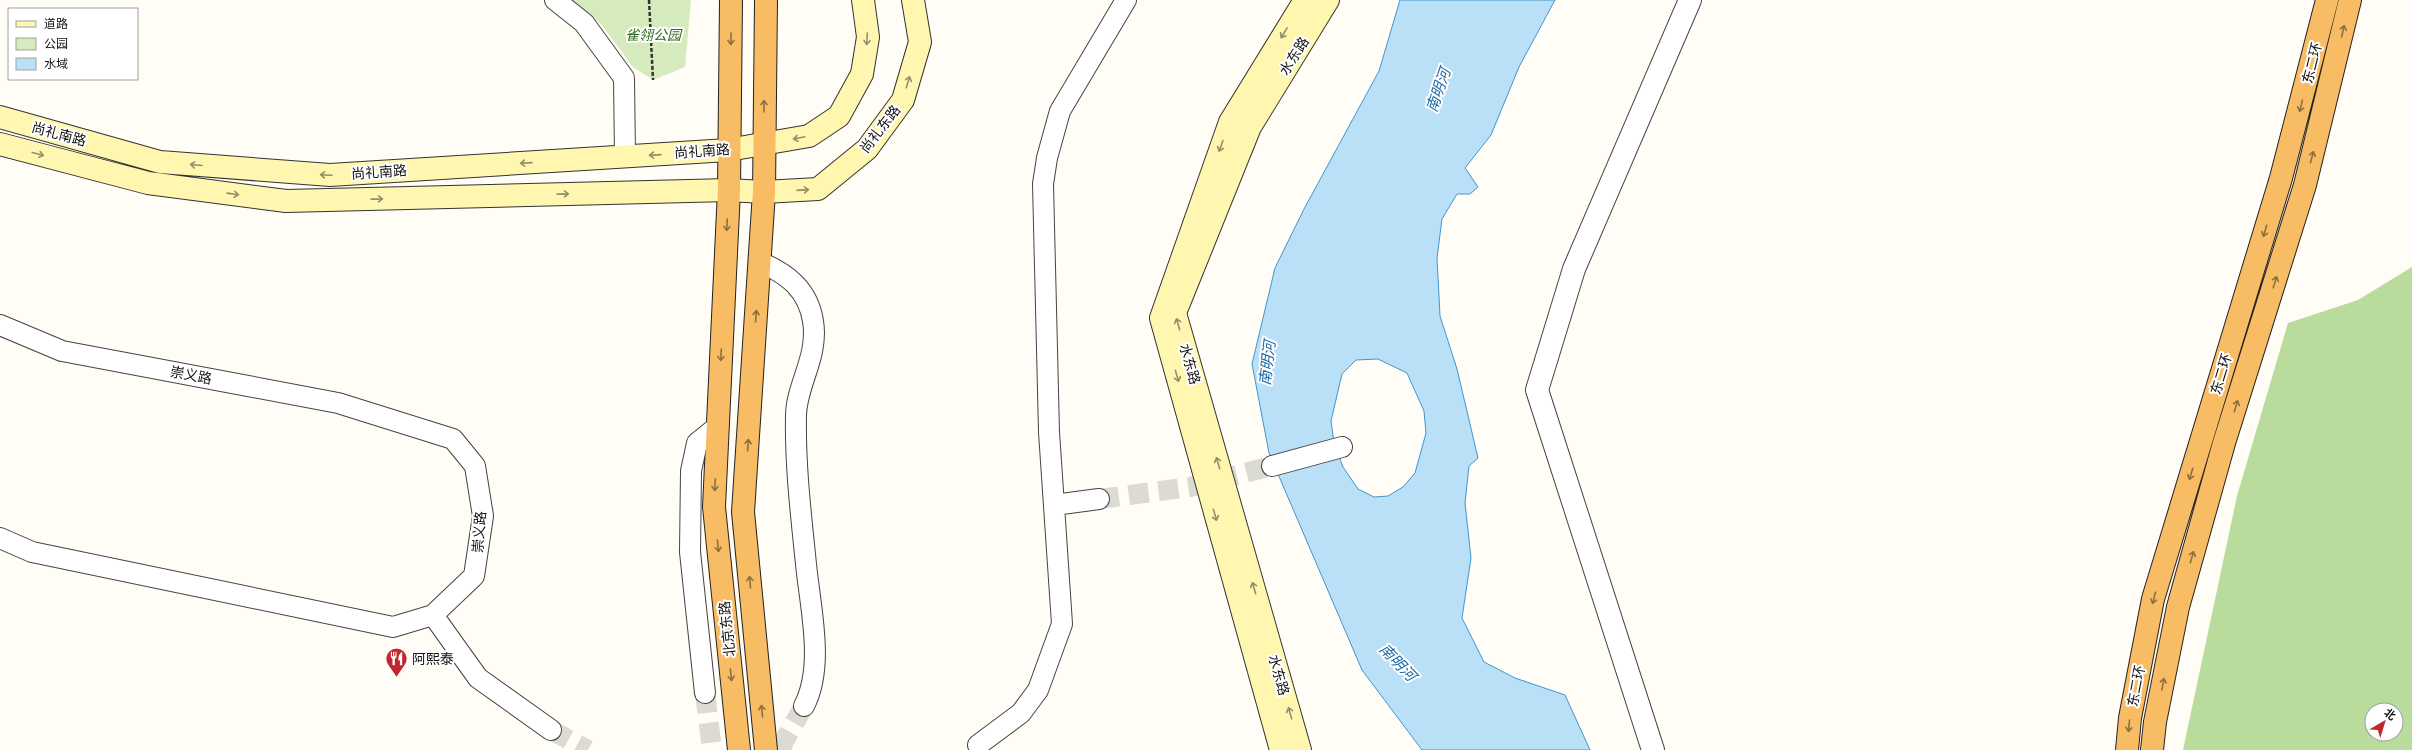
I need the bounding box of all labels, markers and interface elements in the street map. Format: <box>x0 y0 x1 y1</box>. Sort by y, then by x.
legend <box>8 8 138 80</box>
text: 道路 <box>44 16 68 31</box>
one-way arrow <box>2339 25 2347 38</box>
park label: 雀翎公园 <box>625 26 683 44</box>
one-way arrow <box>1280 27 1288 39</box>
one-way arrow <box>727 32 734 45</box>
one-way arrow <box>863 32 871 45</box>
street label: 水东路 <box>1275 33 1313 79</box>
text: 公园 <box>44 36 68 51</box>
street label: 东二环 <box>2298 40 2326 86</box>
text: 水域 <box>44 56 68 71</box>
water label: 南明河 <box>1422 63 1455 114</box>
one-way arrow <box>905 75 912 88</box>
one-way arrow <box>2297 99 2304 112</box>
one-way arrow <box>760 100 768 113</box>
street label: 尚礼东路 <box>856 101 904 157</box>
street label: 尚礼南路 <box>30 118 88 150</box>
one-way arrow <box>793 135 806 143</box>
street label: 尚礼南路 <box>673 140 731 162</box>
one-way arrow <box>1217 140 1225 152</box>
one-way arrow <box>31 151 44 158</box>
one-way arrow <box>649 151 662 158</box>
one-way arrow <box>2309 151 2316 164</box>
one-way arrow <box>520 159 533 166</box>
one-way arrow <box>190 161 203 168</box>
street label: 尚礼南路 <box>350 161 408 183</box>
one-way arrow <box>320 171 333 178</box>
one-way arrow <box>796 186 809 193</box>
one-way arrow <box>226 190 239 198</box>
one-way arrow <box>556 190 569 198</box>
one-way arrow <box>370 195 383 203</box>
one-way arrow <box>723 218 731 231</box>
one-way arrow <box>2261 224 2268 237</box>
one-way arrow <box>2272 275 2279 288</box>
one-way arrow <box>753 310 760 323</box>
one-way arrow <box>1174 318 1181 331</box>
water label: 南明河 <box>1255 337 1280 386</box>
street label: 水东路 <box>1176 341 1204 387</box>
one-way arrow <box>717 348 725 361</box>
street label: 东二环 <box>2206 351 2236 397</box>
street label: 崇义路 <box>169 362 213 388</box>
one-way arrow <box>1174 369 1181 382</box>
one-way arrow <box>2233 400 2240 413</box>
one-way arrow <box>744 439 751 452</box>
one-way arrow <box>1214 456 1221 469</box>
one-way arrow <box>2187 467 2194 480</box>
one-way arrow <box>711 478 718 491</box>
one-way arrow <box>1212 508 1220 521</box>
street label: 崇义路 <box>468 510 490 554</box>
one-way arrow <box>714 539 721 552</box>
one-way arrow <box>2189 551 2196 564</box>
one-way arrow <box>746 576 754 589</box>
one-way arrow <box>1250 581 1257 594</box>
one-way arrow <box>2149 591 2157 604</box>
street label: 北京东路 <box>715 600 739 658</box>
water label: 南明河 <box>1376 639 1423 687</box>
restaurant icon: 阿熙泰 <box>383 646 409 679</box>
place label: 阿熙泰 <box>412 650 454 668</box>
street label: 水东路 <box>1265 652 1293 698</box>
street label: 东二环 <box>2123 664 2149 708</box>
one-way arrow <box>728 668 735 681</box>
one-way arrow <box>2159 678 2167 691</box>
north arrow <box>2364 702 2404 742</box>
one-way arrow <box>759 705 766 718</box>
text: 北 <box>2382 705 2399 723</box>
one-way arrow <box>1286 706 1293 719</box>
one-way arrow <box>2125 719 2133 732</box>

